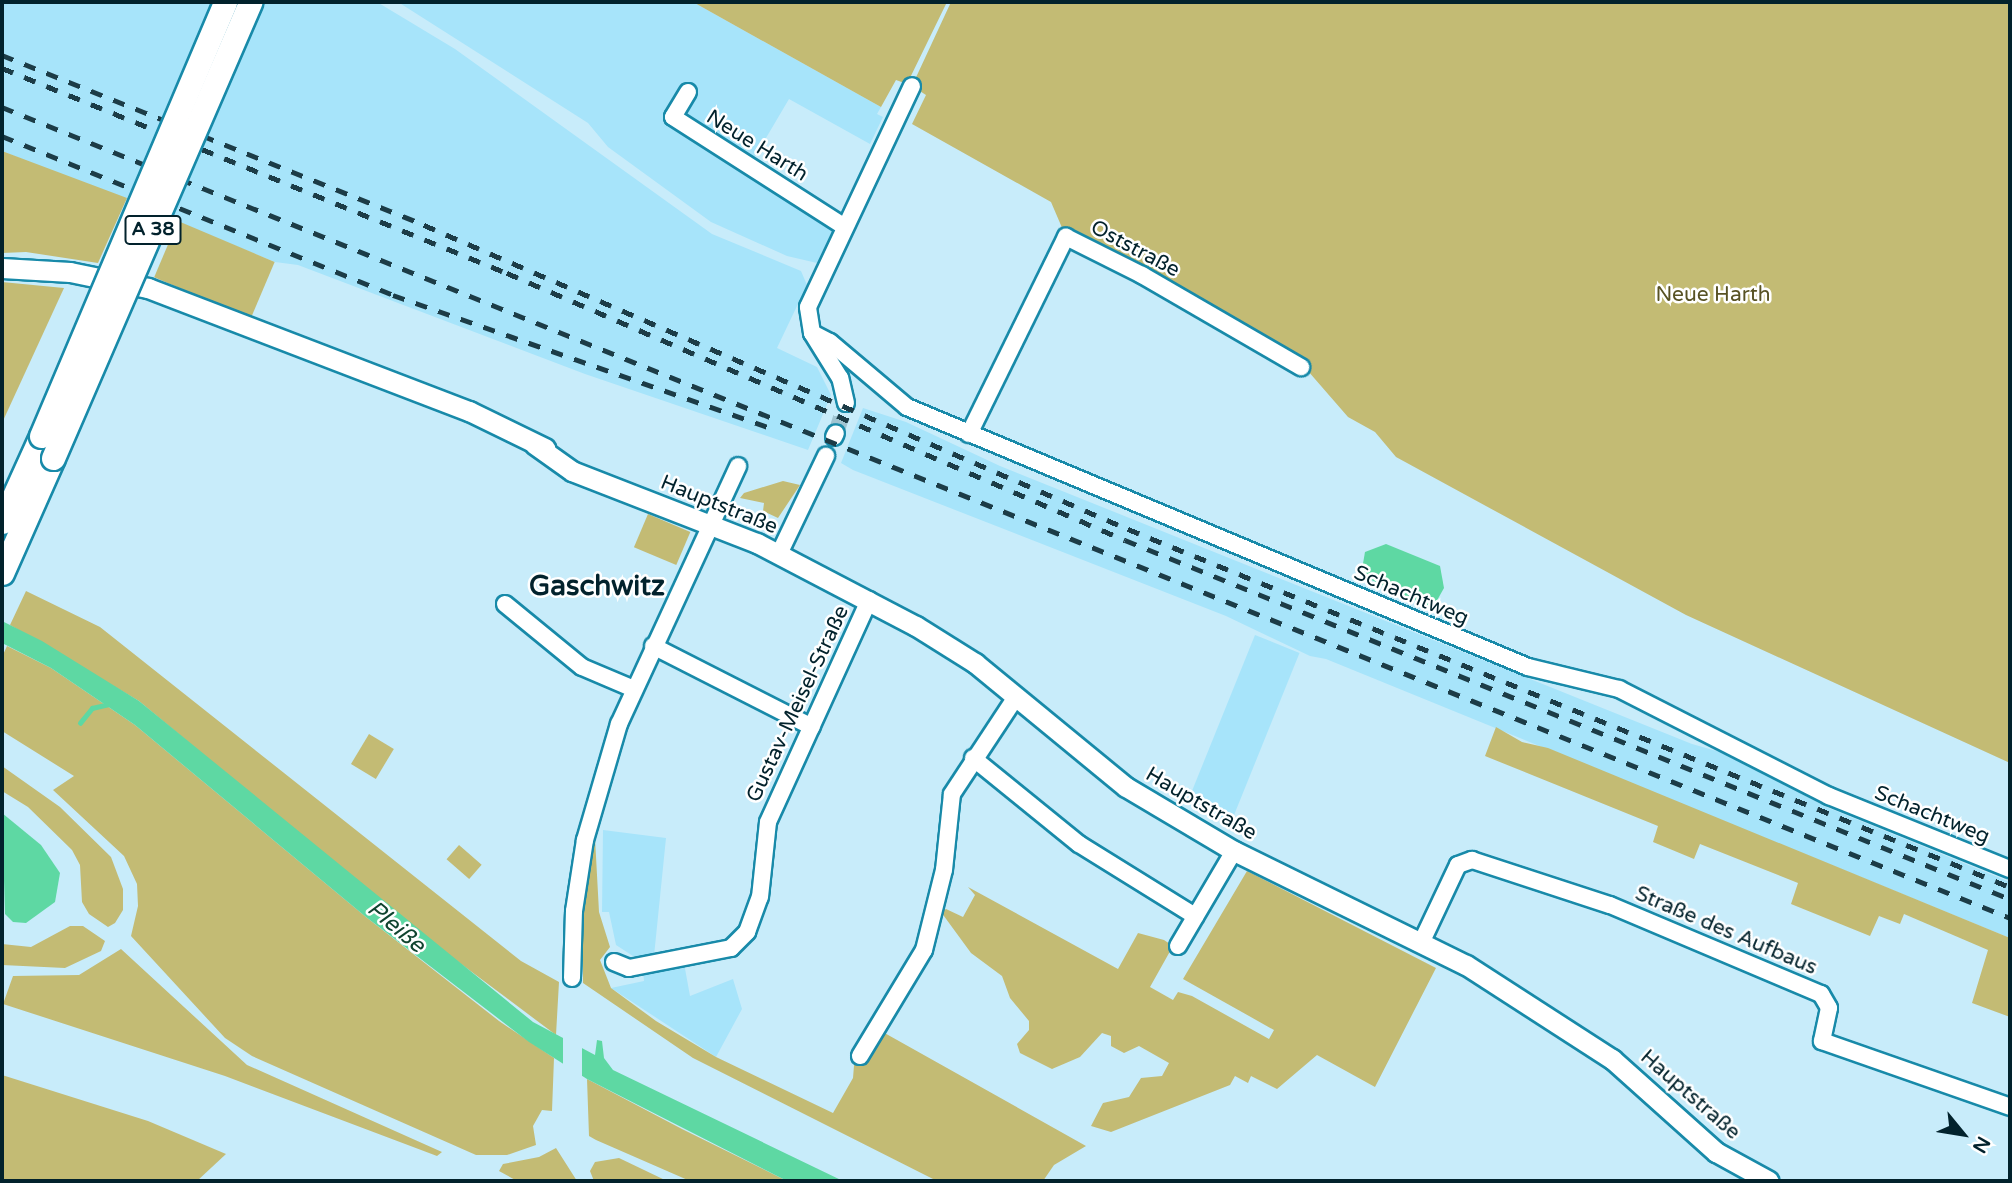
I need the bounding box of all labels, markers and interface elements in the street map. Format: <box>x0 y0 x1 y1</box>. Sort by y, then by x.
street label: Neue Harth <box>702 105 812 187</box>
road number: A 38 <box>123 214 183 246</box>
street label: Oststraße <box>1086 215 1184 283</box>
park label: Neue Harth <box>1655 282 1771 308</box>
street label: Hauptstraße <box>657 470 781 540</box>
street label: Schachtweg <box>1350 561 1472 631</box>
district label: Gaschwitz <box>529 569 665 603</box>
street label: Gustav-Meisel-Straße <box>741 602 855 806</box>
street label: Hauptstraße <box>1141 762 1261 846</box>
street label: Schachtweg <box>1871 780 1993 850</box>
street label: Straße des Aufbaus <box>1631 881 1821 981</box>
water label: Pleiße <box>362 895 430 959</box>
street label: Hauptstraße <box>1635 1045 1745 1145</box>
north arrow <box>1928 1099 1998 1169</box>
text: N <box>1968 1132 1995 1157</box>

